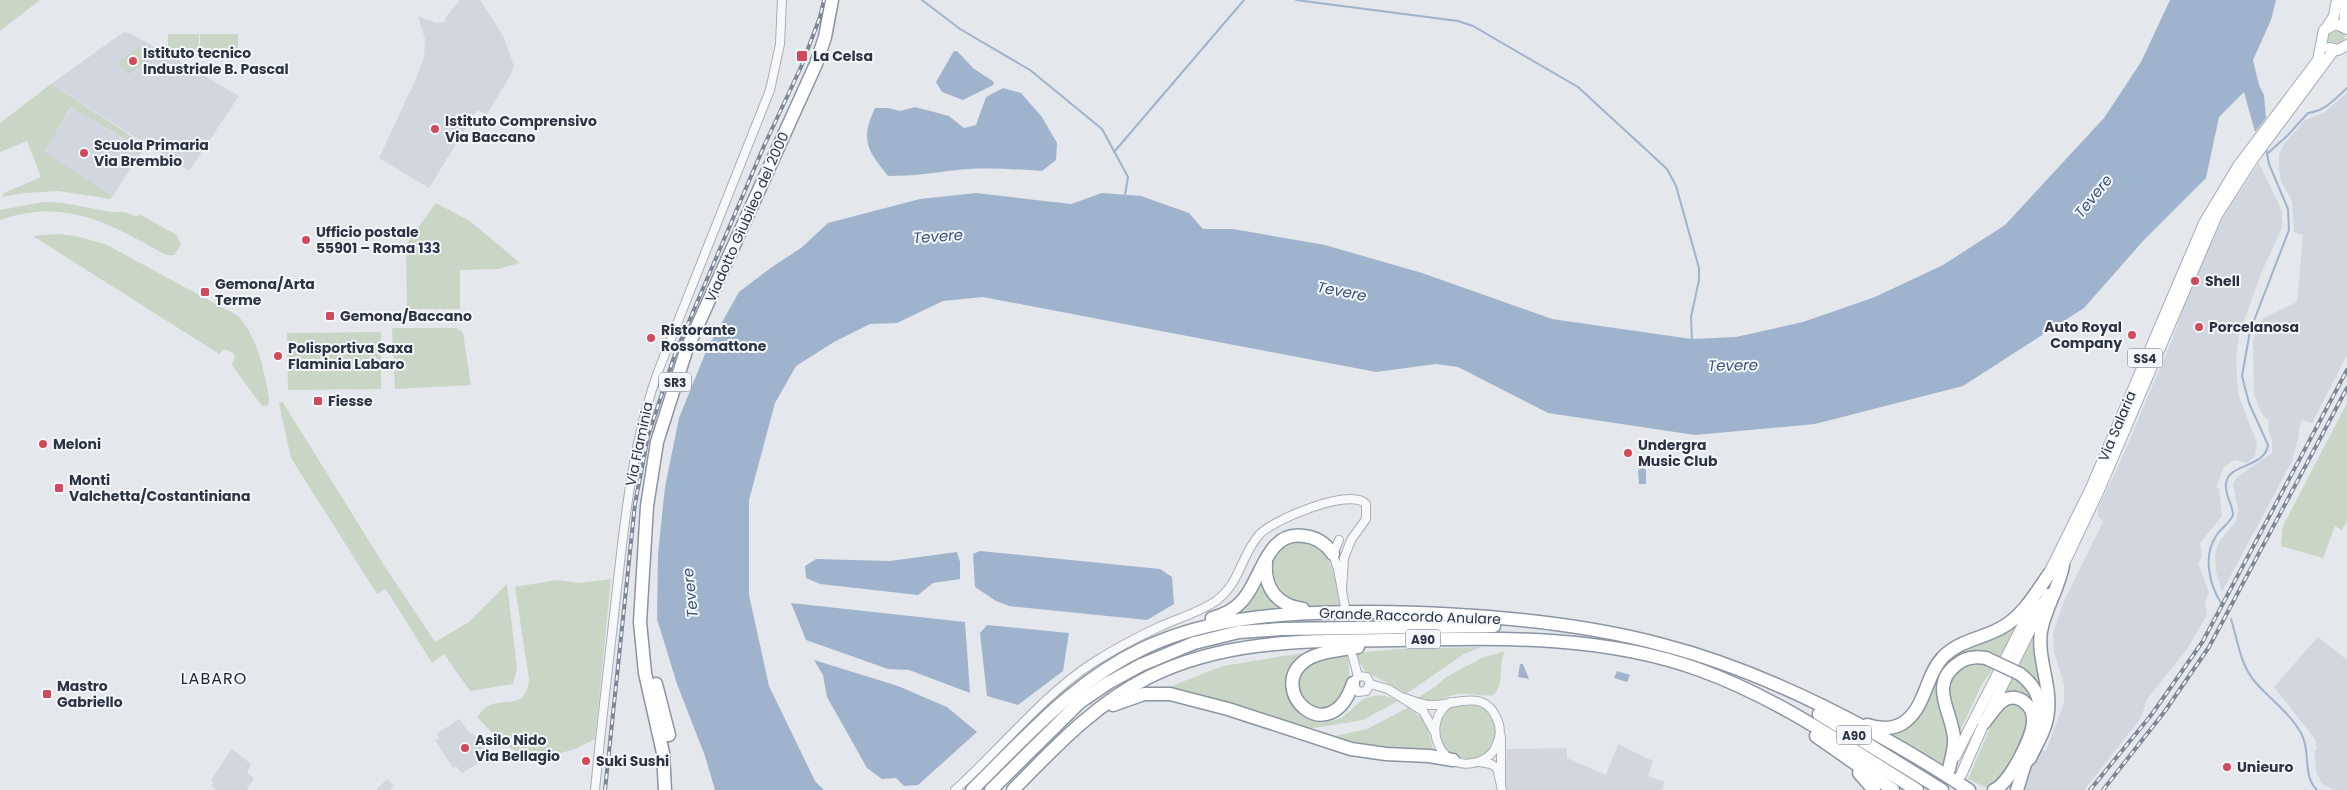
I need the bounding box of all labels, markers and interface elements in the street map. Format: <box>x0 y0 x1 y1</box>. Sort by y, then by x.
place label: Istituto tecnico Industriale B. Pascal <box>143 43 289 79</box>
place label: La Celsa <box>813 46 873 66</box>
marker: La Celsa <box>795 49 809 63</box>
marker: Istituto tecnico Industriale B. Pascal <box>127 55 139 67</box>
place label: Istituto Comprensivo Via Baccano <box>445 111 597 147</box>
marker: Istituto Comprensivo Via Baccano <box>429 123 441 135</box>
street label: Viadotto Giubileo del 2000 <box>700 129 794 305</box>
place label: Scuola Primaria Via Brembio <box>94 135 209 171</box>
marker: Scuola Primaria Via Brembio <box>78 147 90 159</box>
water label: Tevere <box>2069 170 2117 222</box>
place label: Ufficio postale 55901 – Roma 133 <box>316 222 440 258</box>
water label: Tevere <box>912 224 964 248</box>
marker: Ufficio postale 55901 – Roma 133 <box>300 234 312 246</box>
place label: Shell <box>2205 271 2240 291</box>
place label: Gemona/Arta Terme <box>215 274 315 310</box>
marker: Shell <box>2189 275 2201 287</box>
water label: Tevere <box>1315 276 1369 306</box>
marker: Gemona/Arta Terme <box>199 286 211 298</box>
place label: Gemona/Baccano <box>340 306 472 326</box>
marker: Gemona/Baccano <box>324 310 336 322</box>
place label: Auto Royal Company <box>2044 317 2122 353</box>
place label: Porcelanosa <box>2209 317 2299 337</box>
place label: Ristorante Rossomattone <box>661 320 767 356</box>
marker: Porcelanosa <box>2193 321 2205 333</box>
marker: Auto Royal Company <box>2126 329 2138 341</box>
marker: Ristorante Rossomattone <box>645 332 657 344</box>
place label: Polisportiva Saxa Flaminia Labaro <box>288 338 413 374</box>
road number: SS4 <box>2128 348 2162 368</box>
marker: Polisportiva Saxa Flaminia Labaro <box>272 350 284 362</box>
water label: Tevere <box>1708 354 1758 376</box>
road number: SR3 <box>659 372 691 392</box>
street label: Via Salaria <box>2093 388 2141 464</box>
place label: Fiesse <box>328 391 373 411</box>
marker: Fiesse <box>312 395 324 407</box>
street label: Via Flaminia <box>620 400 658 488</box>
place label: Meloni <box>53 434 101 454</box>
place label: Undergra Music Club <box>1638 435 1718 471</box>
marker: Meloni <box>37 438 49 450</box>
marker: Undergra Music Club <box>1622 447 1634 459</box>
place label: Monti Valchetta/Costantiniana <box>69 470 250 506</box>
marker: Monti Valchetta/Costantiniana <box>53 482 65 494</box>
water label: Tevere <box>677 567 703 619</box>
street label: Grande Raccordo Anulare <box>1319 603 1502 629</box>
road number: A90 <box>1406 630 1440 648</box>
district label: LABARO <box>181 667 247 690</box>
place label: Mastro Gabriello <box>57 676 123 712</box>
marker: Mastro Gabriello <box>41 688 53 700</box>
road number: A90 <box>1836 726 1872 744</box>
place label: Asilo Nido Via Bellagio <box>475 730 560 766</box>
marker: Asilo Nido Via Bellagio <box>459 742 471 754</box>
place label: Suki Sushi <box>596 751 669 771</box>
marker: Suki Sushi <box>580 755 592 767</box>
place label: Unieuro <box>2237 757 2293 777</box>
marker: Unieuro <box>2221 761 2233 773</box>

